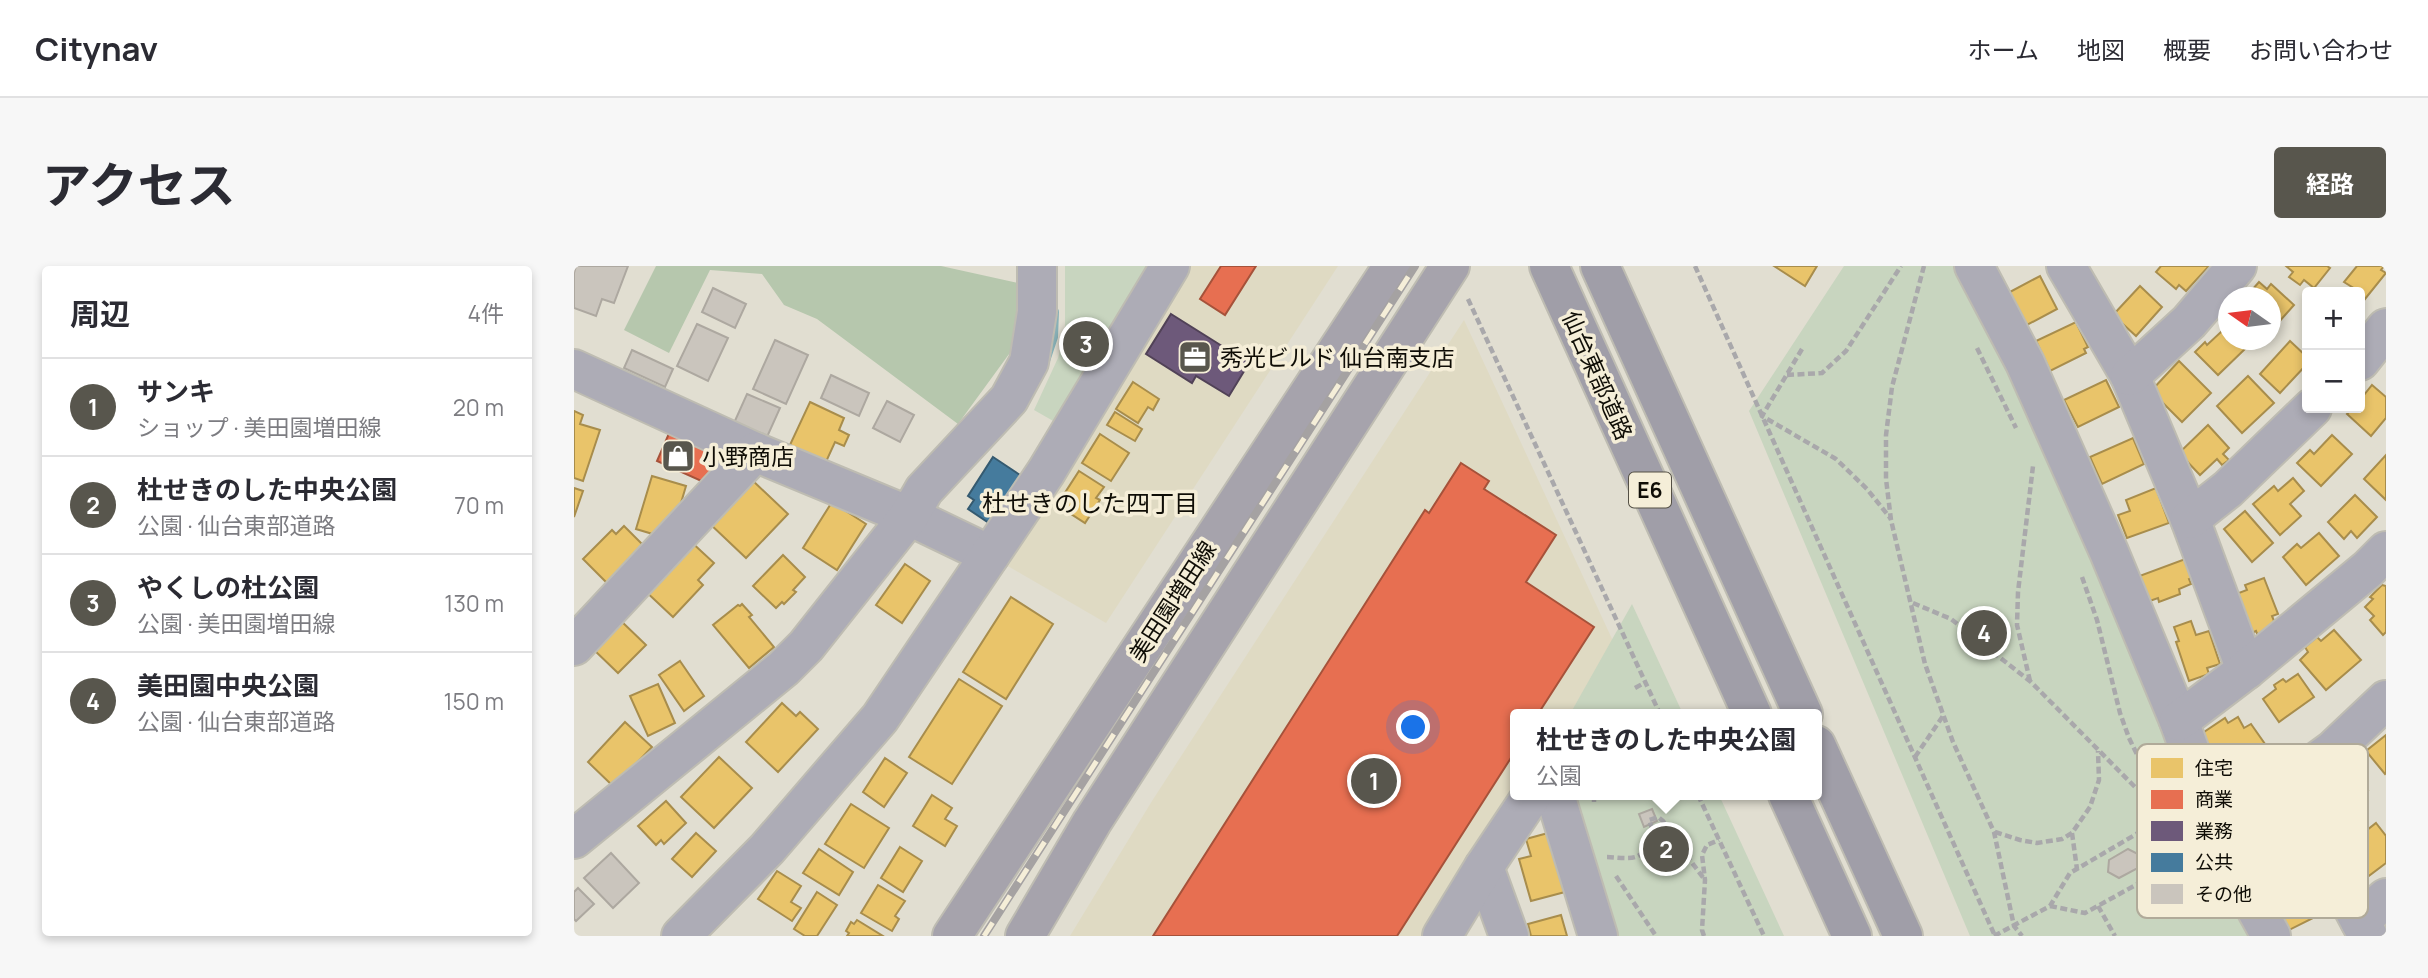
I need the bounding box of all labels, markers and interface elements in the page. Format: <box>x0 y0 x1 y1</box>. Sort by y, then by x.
text: Citynav <box>35 26 158 71</box>
text: ホーム <box>1968 33 2039 66</box>
text: 地図 <box>2077 33 2125 66</box>
text: 概要 <box>2163 33 2211 66</box>
text: お問い合わせ <box>2249 33 2393 66</box>
button: 経路 <box>2274 147 2386 218</box>
text: アクセス <box>42 151 236 218</box>
north arrow <box>2218 287 2281 350</box>
map controls <box>2302 287 2365 413</box>
button: + <box>2302 287 2365 350</box>
text: 周辺 <box>70 293 130 334</box>
text: 4件 <box>467 297 504 329</box>
street label: 仙台東部道路 <box>1555 305 1641 445</box>
pin: 3 <box>1063 318 1109 370</box>
office icon: 秀光ビルド 仙台南支店 <box>1176 338 1214 376</box>
place label: 秀光ビルド 仙台南支店 <box>1220 341 1455 373</box>
button: − <box>2302 350 2365 413</box>
text: サンキ <box>137 373 215 409</box>
text: 1 <box>88 391 98 423</box>
text: 20 m <box>453 391 504 423</box>
text: ショップ · 美田園増田線 <box>137 411 381 443</box>
shop icon: 小野商店 <box>659 437 697 475</box>
place label: 小野商店 <box>702 440 794 472</box>
text: 杜せきのした中央公園 <box>137 471 397 507</box>
road number: E6 <box>1629 472 1671 508</box>
district label: 杜せきのした四丁目 <box>982 486 1198 519</box>
text: 2 <box>86 489 100 521</box>
text: 70 m <box>454 489 504 521</box>
text: 公園 · 仙台東部道路 <box>137 509 335 541</box>
street label: 美田園増田線 <box>1121 534 1223 668</box>
text: やくしの杜公園 <box>137 569 319 605</box>
text: 3 <box>86 587 100 619</box>
text: 130 m <box>444 587 504 619</box>
text: 公園 · 美田園増田線 <box>137 607 335 639</box>
pin: 4 <box>1961 607 2007 659</box>
text: 美田園中央公園 <box>137 667 319 703</box>
text: 4 <box>86 685 100 717</box>
text: 150 m <box>444 685 504 717</box>
text: 公園 · 仙台東部道路 <box>137 705 335 737</box>
popup <box>1510 709 1822 800</box>
your location <box>1396 710 1430 744</box>
text: 杜せきのした中央公園 <box>1536 721 1796 757</box>
legend <box>2137 744 2368 918</box>
pin: 1 <box>1351 755 1397 807</box>
text: 住宅 <box>2195 755 2233 781</box>
text: 公園 <box>1536 759 1582 791</box>
text: 商業 <box>2195 786 2233 812</box>
text: 業務 <box>2195 818 2233 844</box>
pin: 2 <box>1643 823 1689 875</box>
text: 公共 <box>2195 849 2233 875</box>
text: その他 <box>2195 881 2252 907</box>

